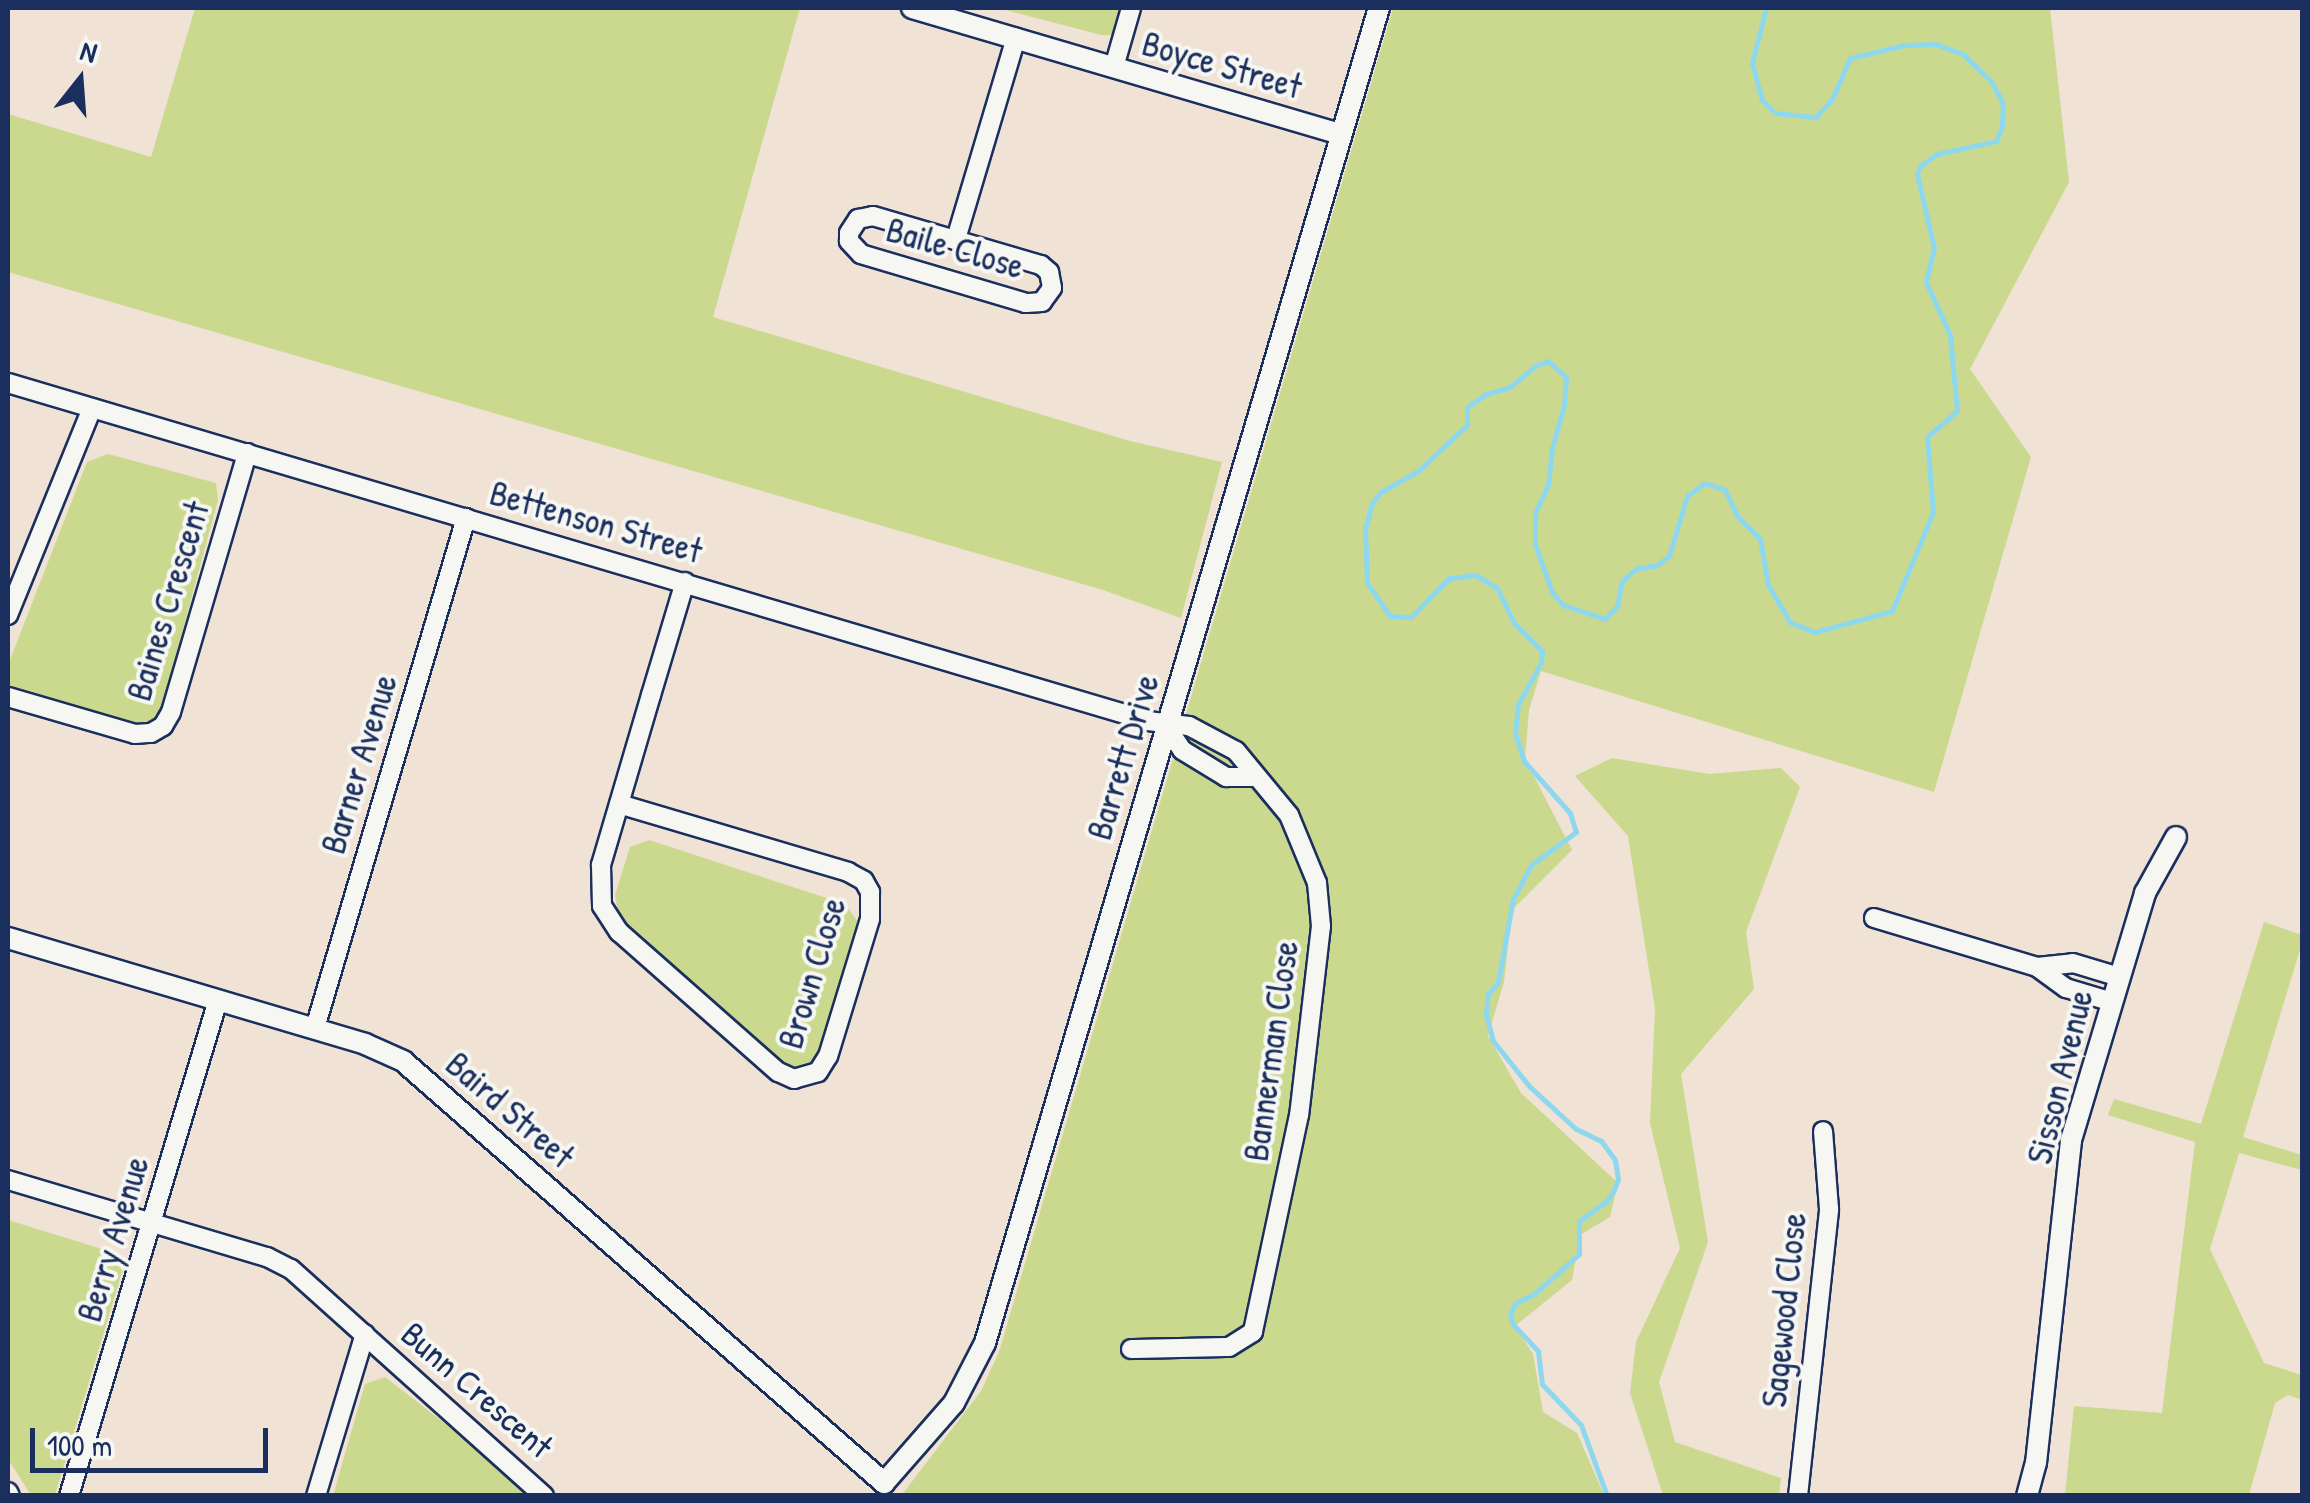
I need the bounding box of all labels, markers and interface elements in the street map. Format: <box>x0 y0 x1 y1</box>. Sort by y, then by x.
street label: Boyce Street <box>1138 22 1306 108</box>
north arrow <box>30 30 130 130</box>
text: N <box>76 31 101 72</box>
street label: Baile Close <box>882 208 1028 288</box>
street label: Bettenson Street <box>485 472 707 572</box>
street label: Baines Crescent <box>118 496 218 706</box>
street label: Barner Avenue <box>312 669 406 859</box>
street label: Barrett Drive <box>1078 669 1168 845</box>
street label: Brown Close <box>769 893 855 1053</box>
street label: Bannerman Close <box>1235 938 1307 1164</box>
street label: Sisson Avenue <box>2018 986 2102 1168</box>
street label: Baird Street <box>437 1043 583 1177</box>
street label: Berry Avenue <box>68 1151 158 1327</box>
street label: Sagewood Close <box>1753 1211 1815 1409</box>
street label: Bunn Crescent <box>393 1313 561 1467</box>
scale bar <box>35 1408 272 1470</box>
text: 100 m <box>47 1425 112 1465</box>

